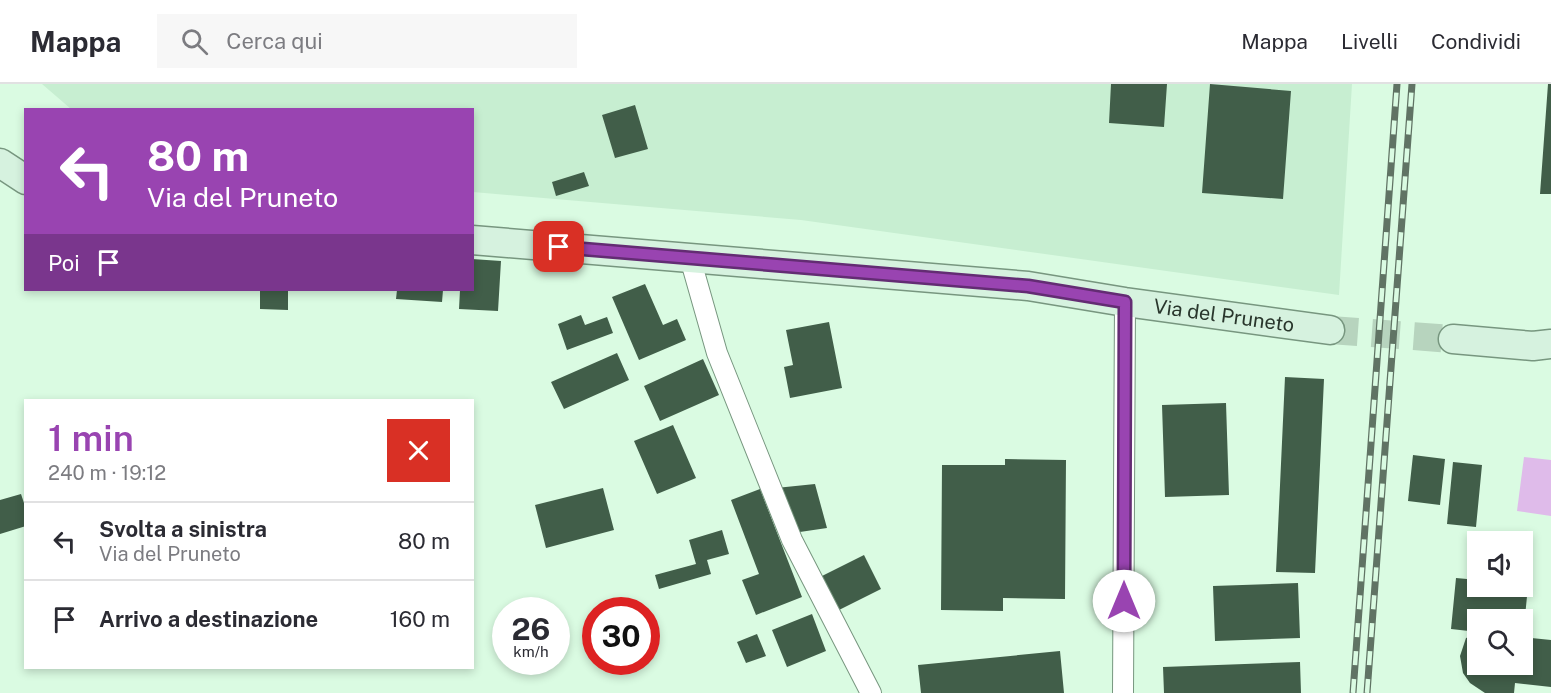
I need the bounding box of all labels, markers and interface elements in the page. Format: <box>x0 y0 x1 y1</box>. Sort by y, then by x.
search box <box>157 14 577 68</box>
text: Mappa <box>30 25 121 58</box>
icon: search <box>178 25 211 58</box>
text: Cerca qui <box>226 28 323 54</box>
text: Mappa <box>1241 29 1308 54</box>
text: Livelli <box>1341 29 1398 54</box>
text: Condividi <box>1431 29 1521 54</box>
text: 80 m <box>147 131 249 180</box>
icon: left <box>48 132 126 210</box>
text: Via del Pruneto <box>147 181 338 213</box>
pin <box>533 221 584 272</box>
icon: arrive <box>542 230 575 263</box>
icon: arrive <box>92 246 125 279</box>
text: Poi <box>48 250 80 276</box>
street label: Via del Pruneto <box>1152 294 1296 337</box>
text: 1 min <box>48 417 134 459</box>
button: close <box>387 419 450 482</box>
text: 240 m · 19:12 <box>48 461 166 485</box>
text: Svolta a sinistra <box>99 516 267 542</box>
icon: left <box>48 525 81 558</box>
text: 80 m <box>398 528 450 554</box>
map controls <box>1467 531 1533 675</box>
button: sound <box>1467 531 1533 597</box>
text: Via del Pruneto <box>99 542 241 566</box>
position arrow <box>1092 569 1156 633</box>
speed limit sign: 30 <box>582 597 660 675</box>
icon: arrive <box>48 603 81 636</box>
text: Arrivo a destinazione <box>99 606 318 632</box>
text: 160 m <box>390 606 450 632</box>
button: search <box>1467 609 1533 675</box>
text: 26 <box>512 611 550 647</box>
text: km/h <box>513 643 549 660</box>

